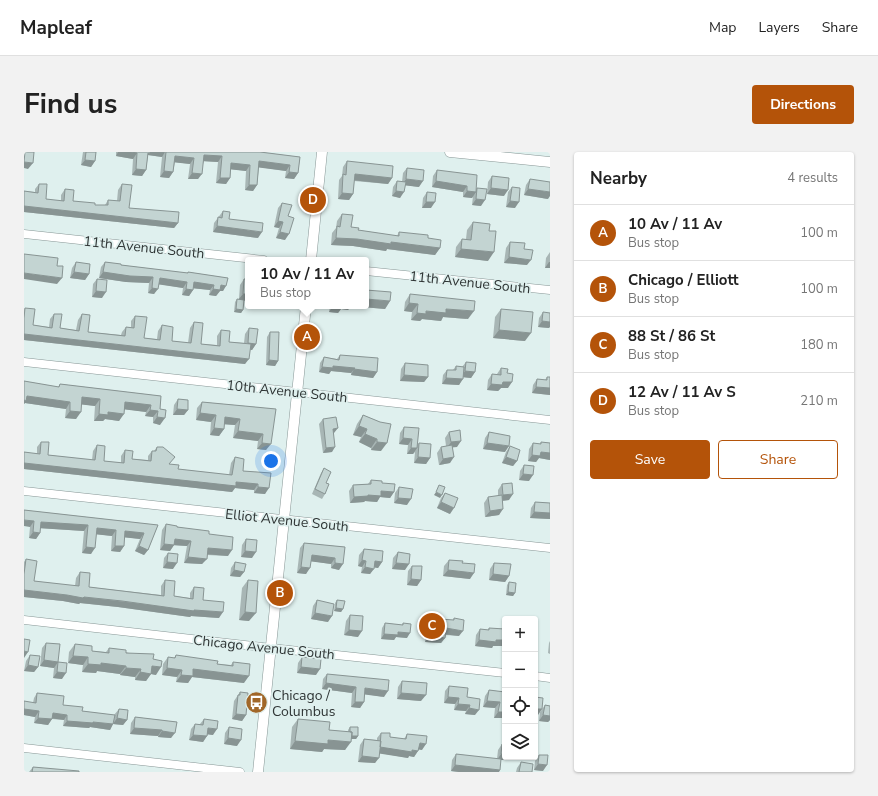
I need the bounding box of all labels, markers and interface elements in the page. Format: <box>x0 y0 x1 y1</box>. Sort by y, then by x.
text: Mapleaf <box>20 15 92 41</box>
text: Map <box>709 18 736 37</box>
text: Layers <box>758 18 800 37</box>
text: Share <box>822 18 858 37</box>
text: Find us <box>24 85 118 123</box>
button: Directions <box>752 85 854 124</box>
text: Nearby <box>590 167 647 190</box>
text: 4 results <box>787 169 838 187</box>
pin: D <box>300 185 326 215</box>
text: 10 Av / 11 Av <box>628 214 722 234</box>
text: A <box>598 224 608 242</box>
text: 100 m <box>800 224 838 242</box>
street label: 11th Avenue South <box>82 232 205 263</box>
text: Bus stop <box>628 234 679 252</box>
popup <box>245 257 369 309</box>
text: 10 Av / 11 Av <box>260 264 354 284</box>
street label: 11th Avenue South <box>408 267 531 298</box>
text: Chicago / Elliott <box>628 270 739 290</box>
text: B <box>599 280 607 298</box>
text: 100 m <box>800 280 838 298</box>
text: Bus stop <box>260 284 311 302</box>
text: Bus stop <box>628 290 679 308</box>
pin: A <box>294 322 320 352</box>
text: 88 St / 86 St <box>628 326 715 346</box>
text: C <box>599 336 607 354</box>
text: 180 m <box>800 336 838 354</box>
text: Bus stop <box>628 346 679 364</box>
street label: 10th Avenue South <box>225 376 348 407</box>
text: 12 Av / 11 Av S <box>628 382 736 402</box>
text: D <box>598 392 608 410</box>
text: 210 m <box>800 392 838 410</box>
text: Bus stop <box>628 402 679 420</box>
button: Save <box>590 440 710 479</box>
button: Share <box>718 440 838 479</box>
your location <box>261 451 281 471</box>
street label: Elliot Avenue South <box>224 505 350 536</box>
pin: B <box>267 578 293 608</box>
pin: C <box>419 611 445 641</box>
map controls <box>502 616 538 760</box>
button: + <box>502 616 538 652</box>
street label: Chicago Avenue South <box>192 631 336 664</box>
button: − <box>502 652 538 688</box>
place label: Chicago / Columbus <box>272 686 336 721</box>
button: locate <box>502 688 538 724</box>
bus stop icon: Chicago / Columbus <box>243 690 269 716</box>
button: layers <box>502 724 538 760</box>

